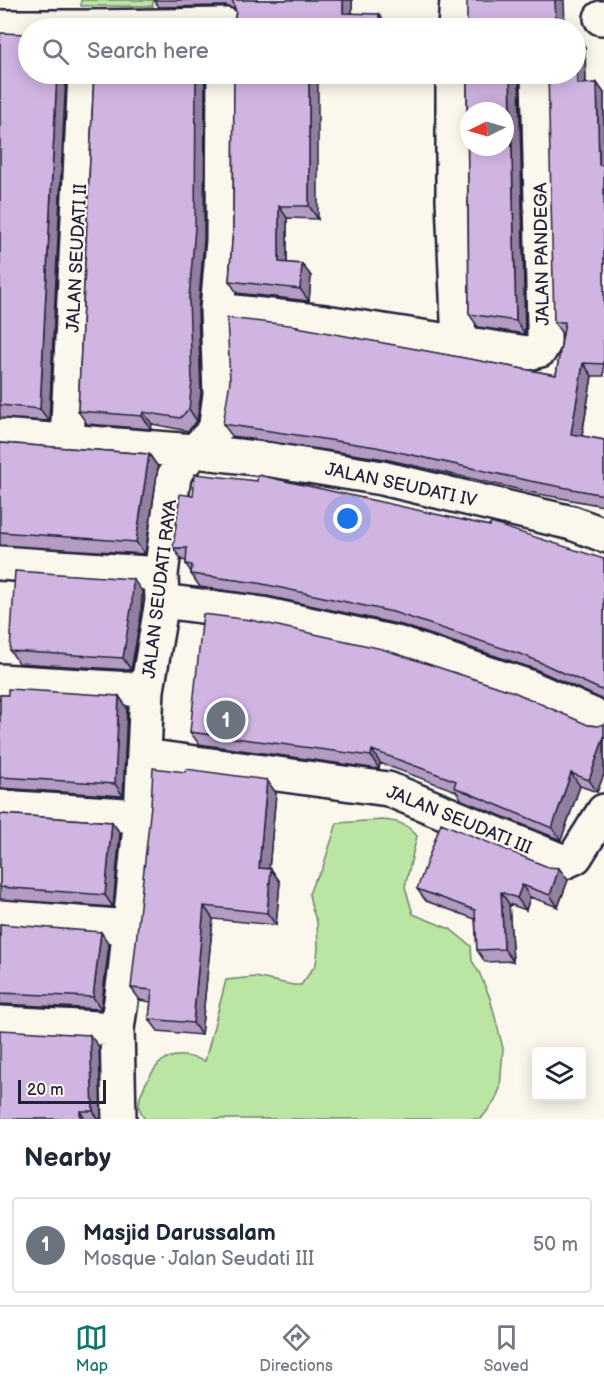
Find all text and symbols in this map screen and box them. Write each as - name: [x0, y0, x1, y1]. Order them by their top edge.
- search box: [18, 18, 586, 84]
- icon: search: [39, 35, 72, 68]
- text: Search here: [87, 38, 209, 65]
- north arrow: [460, 102, 514, 156]
- street label: JALAN PANDEGA: [530, 182, 554, 326]
- street label: JALAN SEUDATI II: [63, 183, 91, 333]
- street label: JALAN SEUDATI IV: [323, 459, 479, 511]
- street label: JALAN SEUDATI RAYA: [139, 498, 181, 680]
- your location: [333, 504, 362, 533]
- pin: 1: [206, 698, 246, 742]
- street label: JALAN SEUDATI III: [383, 781, 535, 859]
- map controls: [532, 1047, 586, 1101]
- button: layers: [532, 1047, 586, 1101]
- scale bar: [18, 1077, 106, 1104]
- text: 20 m: [27, 1081, 63, 1100]
- text: Nearby: [24, 1143, 111, 1174]
- text: Masjid Darussalam: [83, 1220, 276, 1247]
- text: 1: [41, 1233, 50, 1257]
- text: 50 m: [533, 1233, 578, 1257]
- text: Mosque · Jalan Seudati III: [83, 1247, 314, 1271]
- tab: Map: [75, 1321, 108, 1376]
- tab: Directions: [259, 1321, 333, 1376]
- tab: Saved: [484, 1321, 529, 1376]

